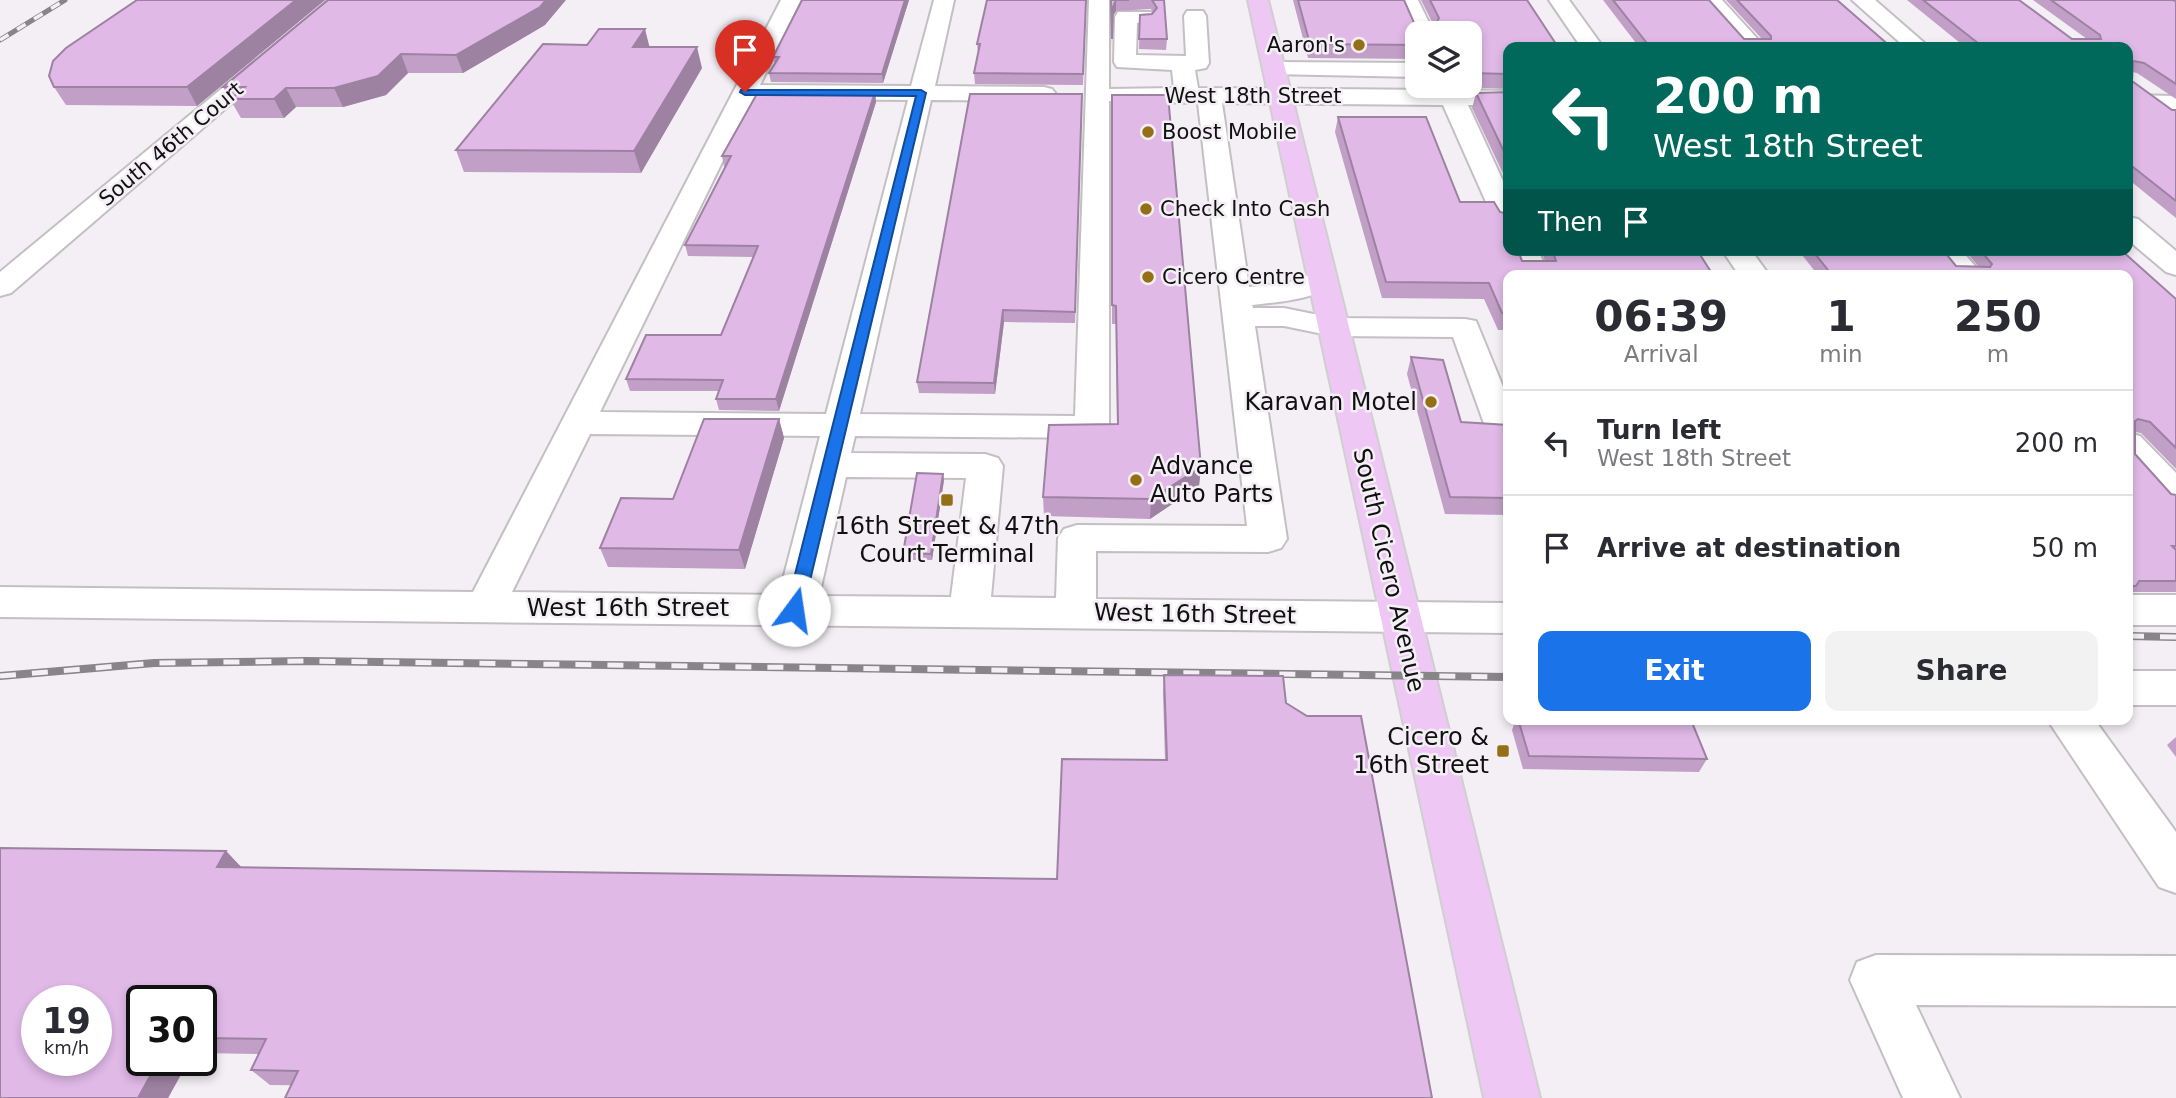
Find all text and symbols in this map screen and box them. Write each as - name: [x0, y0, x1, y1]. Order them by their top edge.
- pin: [715, 20, 775, 92]
- map controls: [1405, 21, 1482, 98]
- button: layers: [1405, 21, 1482, 98]
- icon: arrive: [726, 31, 764, 69]
- place label: Aaron's: [1267, 33, 1345, 57]
- marker: Aaron's: [1351, 37, 1367, 53]
- text: 200 m: [1653, 68, 1823, 125]
- icon: left: [1538, 70, 1629, 161]
- street label: South 46th Court: [94, 77, 248, 211]
- street label: West 18th Street: [1164, 84, 1342, 108]
- place label: Boost Mobile: [1162, 120, 1297, 144]
- marker: Boost Mobile: [1140, 124, 1156, 140]
- text: West 18th Street: [1653, 127, 1923, 165]
- place label: Check Into Cash: [1160, 197, 1330, 221]
- marker: Check Into Cash: [1138, 201, 1154, 217]
- icon: arrive: [1617, 203, 1655, 241]
- text: Then: [1538, 207, 1603, 237]
- place label: Cicero Centre: [1162, 265, 1305, 289]
- marker: Cicero Centre: [1140, 269, 1156, 285]
- text: 06:39: [1594, 292, 1728, 341]
- text: 1: [1826, 292, 1856, 341]
- text: 250: [1954, 292, 2042, 341]
- text: Arrival: [1624, 341, 1699, 367]
- text: min: [1819, 341, 1863, 367]
- text: m: [1987, 341, 2009, 367]
- place label: Karavan Motel: [1244, 388, 1417, 416]
- marker: Karavan Motel: [1423, 394, 1439, 410]
- text: Turn left: [1597, 415, 1721, 445]
- icon: left: [1538, 424, 1576, 462]
- text: 200 m: [2015, 428, 2098, 458]
- street label: South Cicero Avenue: [1347, 445, 1431, 695]
- text: West 18th Street: [1597, 445, 1791, 471]
- place label: Advance Auto Parts: [1150, 452, 1273, 508]
- marker: Advance Auto Parts: [1128, 472, 1144, 488]
- marker: 16th Street & 47th Court Terminal: [939, 492, 955, 508]
- place label: 16th Street & 47th Court Terminal: [835, 512, 1059, 568]
- icon: arrive: [1538, 529, 1576, 567]
- text: Arrive at destination: [1597, 533, 1901, 563]
- text: 50 m: [2031, 533, 2098, 563]
- position arrow: [757, 573, 831, 647]
- street label: West 16th Street: [527, 594, 729, 622]
- street label: West 16th Street: [1094, 598, 1296, 630]
- button: Exit: [1538, 631, 1811, 711]
- button: Share: [1825, 631, 2098, 711]
- place label: Cicero & 16th Street: [1353, 723, 1489, 779]
- marker: Cicero & 16th Street: [1495, 743, 1511, 759]
- speed limit sign: 30: [126, 985, 217, 1076]
- text: 19: [42, 1001, 91, 1041]
- text: km/h: [44, 1037, 89, 1058]

